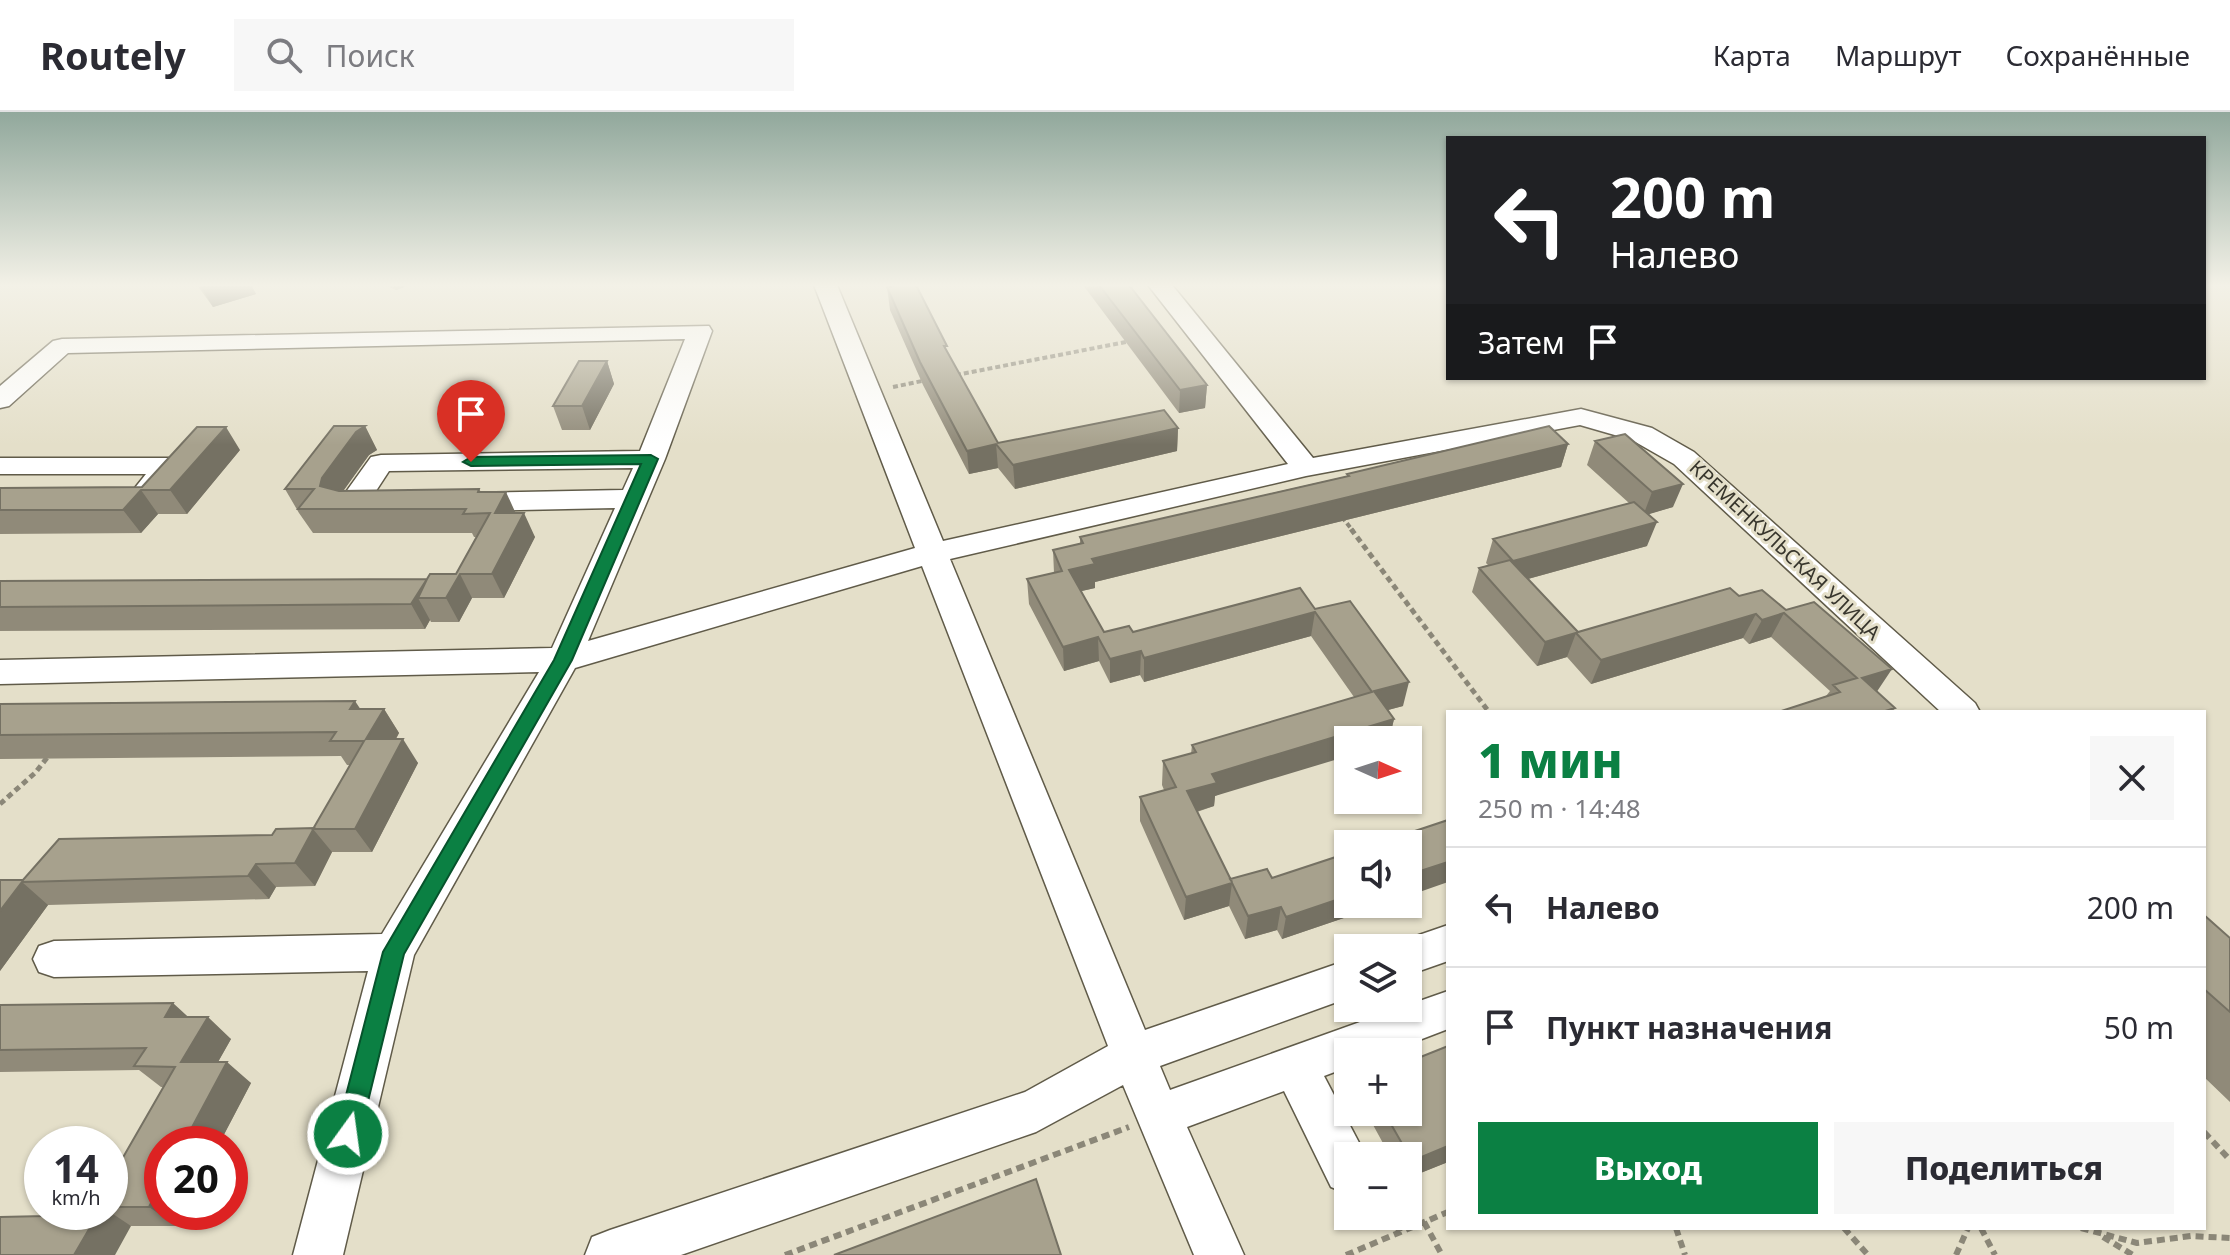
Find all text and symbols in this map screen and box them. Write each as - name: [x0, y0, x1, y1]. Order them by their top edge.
- search box: [234, 19, 794, 91]
- text: Routely: [40, 29, 186, 81]
- icon: search: [262, 33, 306, 77]
- text: Поиск: [326, 35, 415, 76]
- text: Карта: [1713, 36, 1791, 74]
- text: Маршрут: [1835, 36, 1961, 74]
- text: Сохранённые: [2005, 36, 2190, 74]
- text: 200 m: [1610, 158, 1775, 234]
- icon: left: [1478, 168, 1582, 272]
- text: Налево: [1610, 230, 1739, 279]
- icon: arrive: [1581, 320, 1625, 364]
- text: Затем: [1478, 322, 1565, 363]
- pin: [437, 380, 505, 462]
- icon: arrive: [449, 392, 493, 436]
- street label: КРЕМЕНКУЛЬСКАЯ УЛИЦА: [1684, 454, 1887, 646]
- north arrow: [1334, 726, 1422, 814]
- map controls: [1334, 726, 1422, 1230]
- text: 1 мин: [1478, 727, 1623, 792]
- button: close: [2090, 736, 2174, 820]
- text: 250 m · 14:48: [1478, 790, 1641, 826]
- button: sound: [1334, 830, 1422, 918]
- icon: left: [1478, 885, 1522, 929]
- text: Налево: [1546, 887, 1660, 928]
- text: 200 m: [2087, 887, 2174, 928]
- button: layers: [1334, 934, 1422, 1022]
- icon: arrive: [1478, 1005, 1522, 1049]
- text: Пункт назначения: [1546, 1007, 1832, 1048]
- text: 50 m: [2104, 1007, 2174, 1048]
- button: +: [1334, 1038, 1422, 1126]
- position arrow: [306, 1092, 390, 1176]
- button: Выход: [1478, 1122, 1818, 1214]
- button: Поделиться: [1834, 1122, 2174, 1214]
- speed limit sign: 20: [144, 1126, 248, 1230]
- text: 14: [53, 1140, 99, 1195]
- button: −: [1334, 1142, 1422, 1230]
- text: km/h: [51, 1184, 101, 1211]

